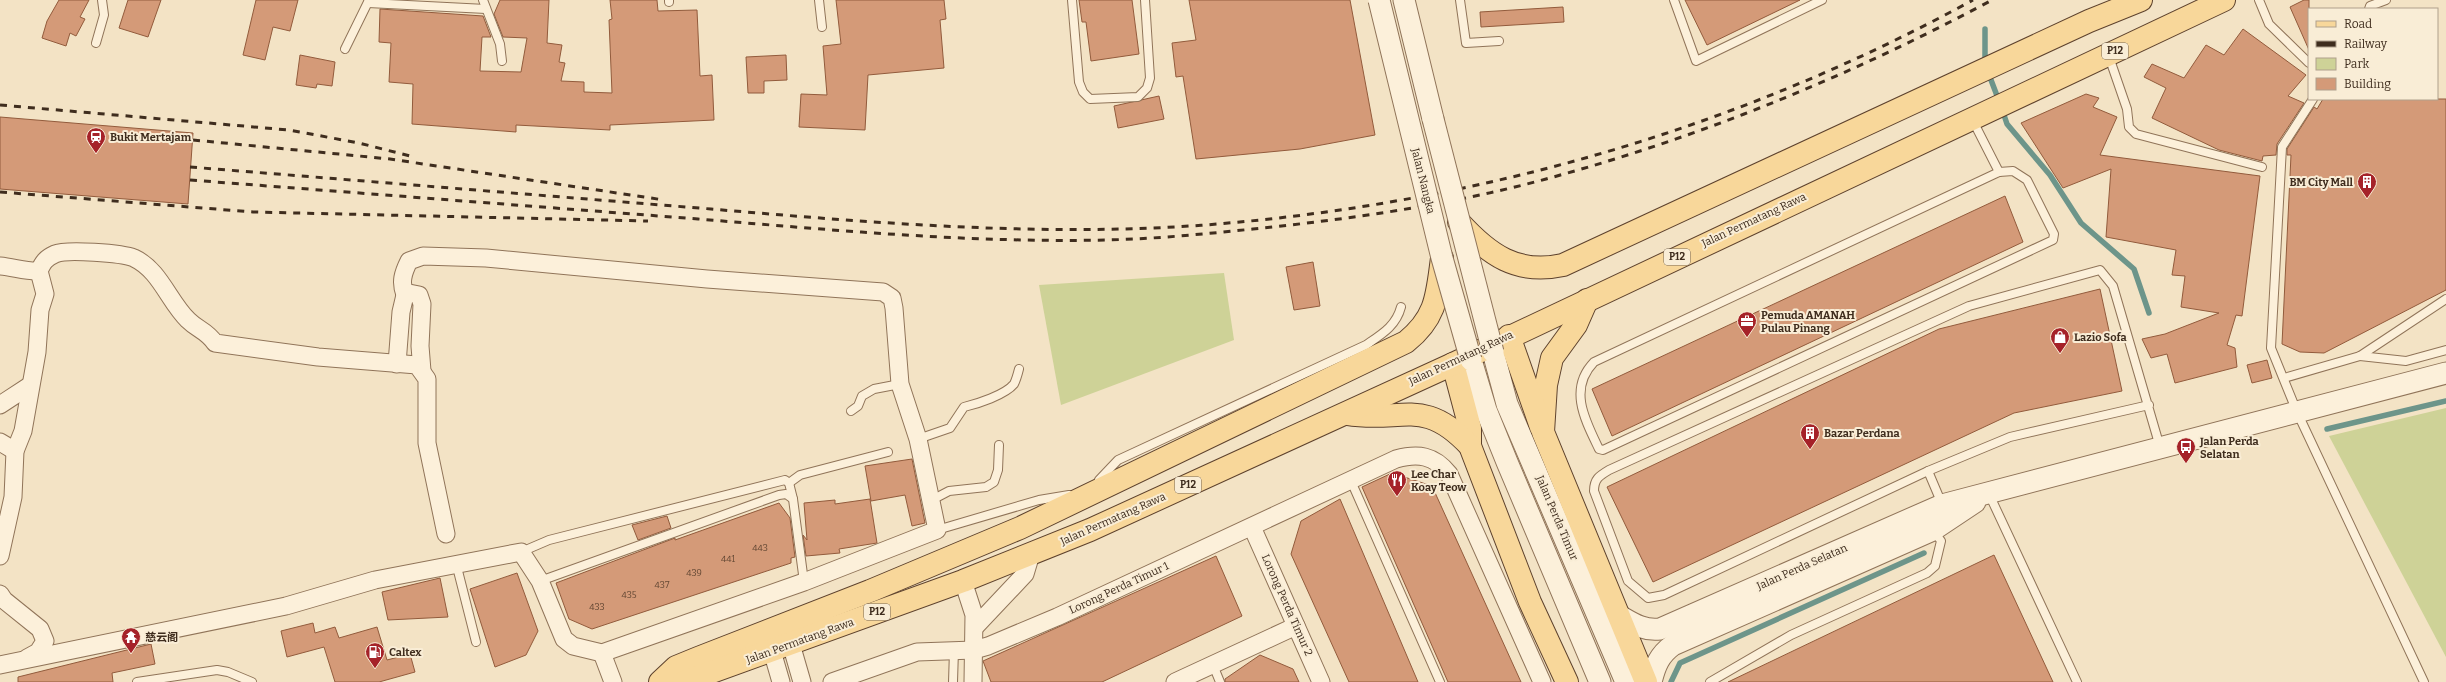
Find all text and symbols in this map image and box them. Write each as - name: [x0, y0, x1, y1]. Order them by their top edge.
- legend: [2308, 8, 2438, 100]
- text: Road: [2344, 17, 2372, 31]
- text: Railway: [2344, 37, 2388, 51]
- road number: P12: [2102, 43, 2128, 59]
- text: Park: [2344, 57, 2370, 71]
- text: Building: [2344, 77, 2391, 91]
- station icon: Bukit Mertajam: [85, 126, 107, 154]
- place label: Bukit Mertajam: [110, 131, 192, 144]
- street label: Jalan Nangka: [1408, 146, 1437, 215]
- building icon: BM City Mall: [2356, 171, 2378, 199]
- place label: BM City Mall: [2289, 176, 2354, 189]
- street label: Jalan Permatang Rawa: [1699, 190, 1808, 250]
- road number: P12: [1664, 249, 1690, 265]
- place label: Pemuda AMANAH Pulau Pinang: [1761, 309, 1855, 335]
- office icon: Pemuda AMANAH Pulau Pinang: [1736, 310, 1758, 338]
- shop icon: Lazio Sofa: [2049, 326, 2071, 354]
- street label: Jalan Permatang Rawa: [1406, 328, 1515, 388]
- place label: Lazio Sofa: [2074, 331, 2128, 344]
- building icon: Bazar Perdana: [1799, 422, 1821, 450]
- place label: Bazar Perdana: [1824, 427, 1900, 440]
- place label: Jalan Perda Selatan: [2199, 435, 2260, 461]
- bus stop icon: Jalan Perda Selatan: [2175, 436, 2197, 464]
- place label: Lee Char Koay Teow: [1411, 468, 1467, 494]
- restaurant icon: Lee Char Koay Teow: [1386, 469, 1408, 497]
- street label: Jalan Perda Timur: [1533, 473, 1581, 562]
- road number: P12: [1175, 477, 1201, 493]
- street label: Jalan Permatang Rawa: [1057, 490, 1168, 548]
- street label: Jalan Perda Selatan: [1754, 541, 1849, 593]
- house number: 443: [752, 543, 768, 553]
- street label: Lorong Perda Timur 2: [1259, 552, 1315, 658]
- house number: 441: [721, 554, 735, 564]
- street label: Lorong Perda Timur 1: [1067, 559, 1171, 617]
- house number: 439: [686, 568, 702, 578]
- house number: 437: [655, 580, 670, 590]
- house number: 435: [621, 590, 637, 600]
- house number: 433: [589, 602, 605, 612]
- road number: P12: [864, 604, 890, 620]
- street label: Jalan Permatang Rawa: [743, 615, 856, 667]
- temple icon: 慈云阁: [120, 626, 142, 654]
- place label: 慈云阁: [145, 631, 178, 644]
- fuel station icon: Caltex: [364, 641, 386, 669]
- place label: Caltex: [389, 646, 422, 659]

